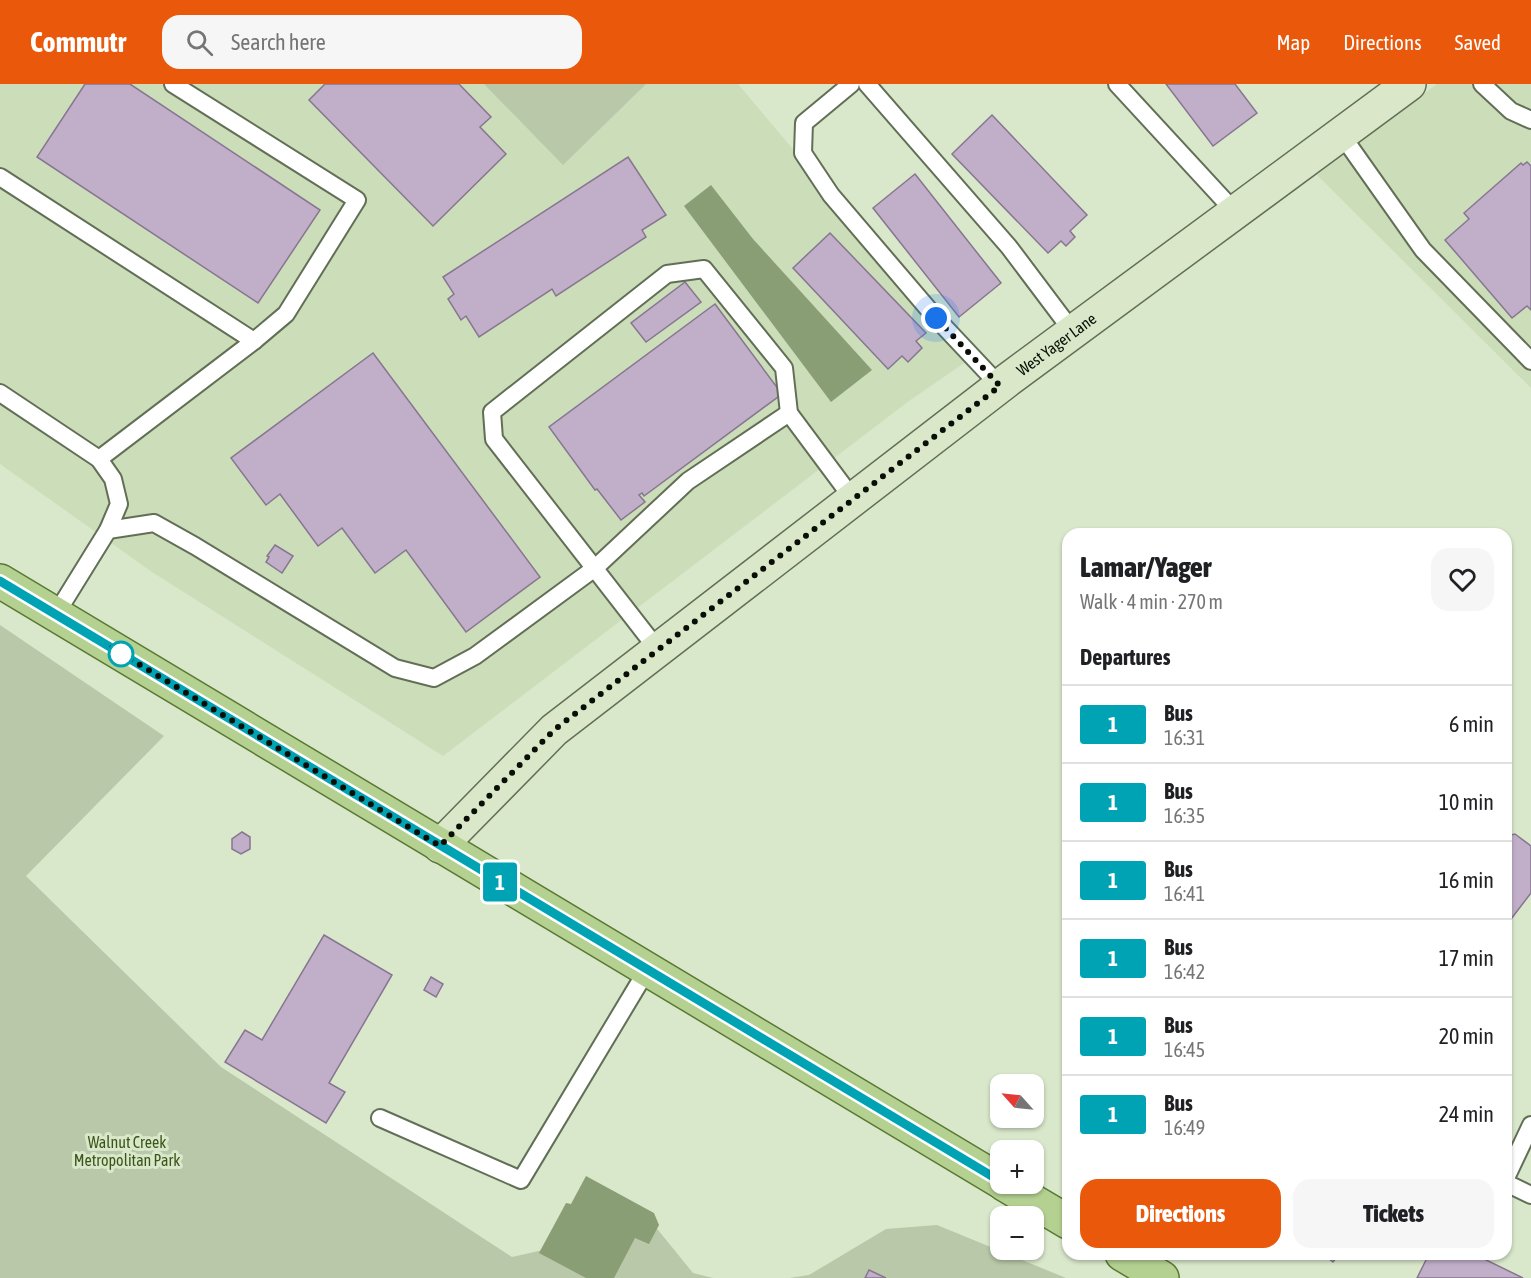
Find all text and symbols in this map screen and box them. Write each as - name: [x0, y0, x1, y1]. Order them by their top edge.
- search box: [162, 15, 582, 69]
- text: Commutr: [30, 26, 126, 58]
- icon: search: [183, 26, 216, 59]
- text: Search here: [231, 29, 326, 55]
- text: Map: [1276, 30, 1310, 54]
- text: Directions: [1343, 30, 1422, 54]
- text: Saved: [1455, 30, 1501, 54]
- your location: [921, 303, 951, 333]
- street label: West Yager Lane: [1013, 309, 1099, 379]
- button: heart: [1431, 548, 1494, 611]
- text: Lamar/Yager: [1080, 551, 1211, 583]
- text: Walk · 4 min · 270 m: [1080, 590, 1223, 613]
- unlabelled marker: [108, 641, 134, 667]
- text: Departures: [1080, 644, 1170, 670]
- text: Bus: [1164, 700, 1193, 726]
- text: 6 min: [1449, 711, 1494, 737]
- text: 1: [1108, 712, 1118, 736]
- text: 16:31: [1164, 726, 1205, 749]
- text: Bus: [1164, 778, 1193, 804]
- text: 10 min: [1439, 789, 1494, 815]
- text: 1: [1108, 790, 1118, 814]
- text: 16:35: [1164, 804, 1205, 827]
- text: Bus: [1164, 856, 1193, 882]
- line badge: 1: [480, 862, 520, 902]
- text: 16 min: [1439, 867, 1494, 893]
- text: 1: [1108, 868, 1118, 892]
- text: 1: [495, 870, 505, 894]
- text: 16:41: [1164, 882, 1205, 905]
- text: Bus: [1164, 934, 1193, 960]
- text: 17 min: [1439, 945, 1494, 971]
- text: 1: [1108, 946, 1118, 970]
- text: 16:42: [1164, 960, 1205, 983]
- text: Bus: [1164, 1012, 1193, 1038]
- text: 20 min: [1439, 1023, 1494, 1049]
- text: 1: [1108, 1024, 1118, 1048]
- text: 16:45: [1164, 1038, 1205, 1061]
- north arrow: [990, 1074, 1044, 1128]
- map controls: [990, 1074, 1044, 1260]
- text: Bus: [1164, 1090, 1193, 1116]
- text: 24 min: [1439, 1101, 1494, 1127]
- text: 1: [1108, 1102, 1118, 1126]
- text: 16:49: [1164, 1116, 1205, 1139]
- park label: Walnut Creek Metropolitan Park: [74, 1133, 180, 1170]
- button: +: [990, 1140, 1044, 1194]
- button: Directions: [1080, 1179, 1281, 1248]
- button: Tickets: [1293, 1179, 1494, 1248]
- button: −: [990, 1206, 1044, 1260]

